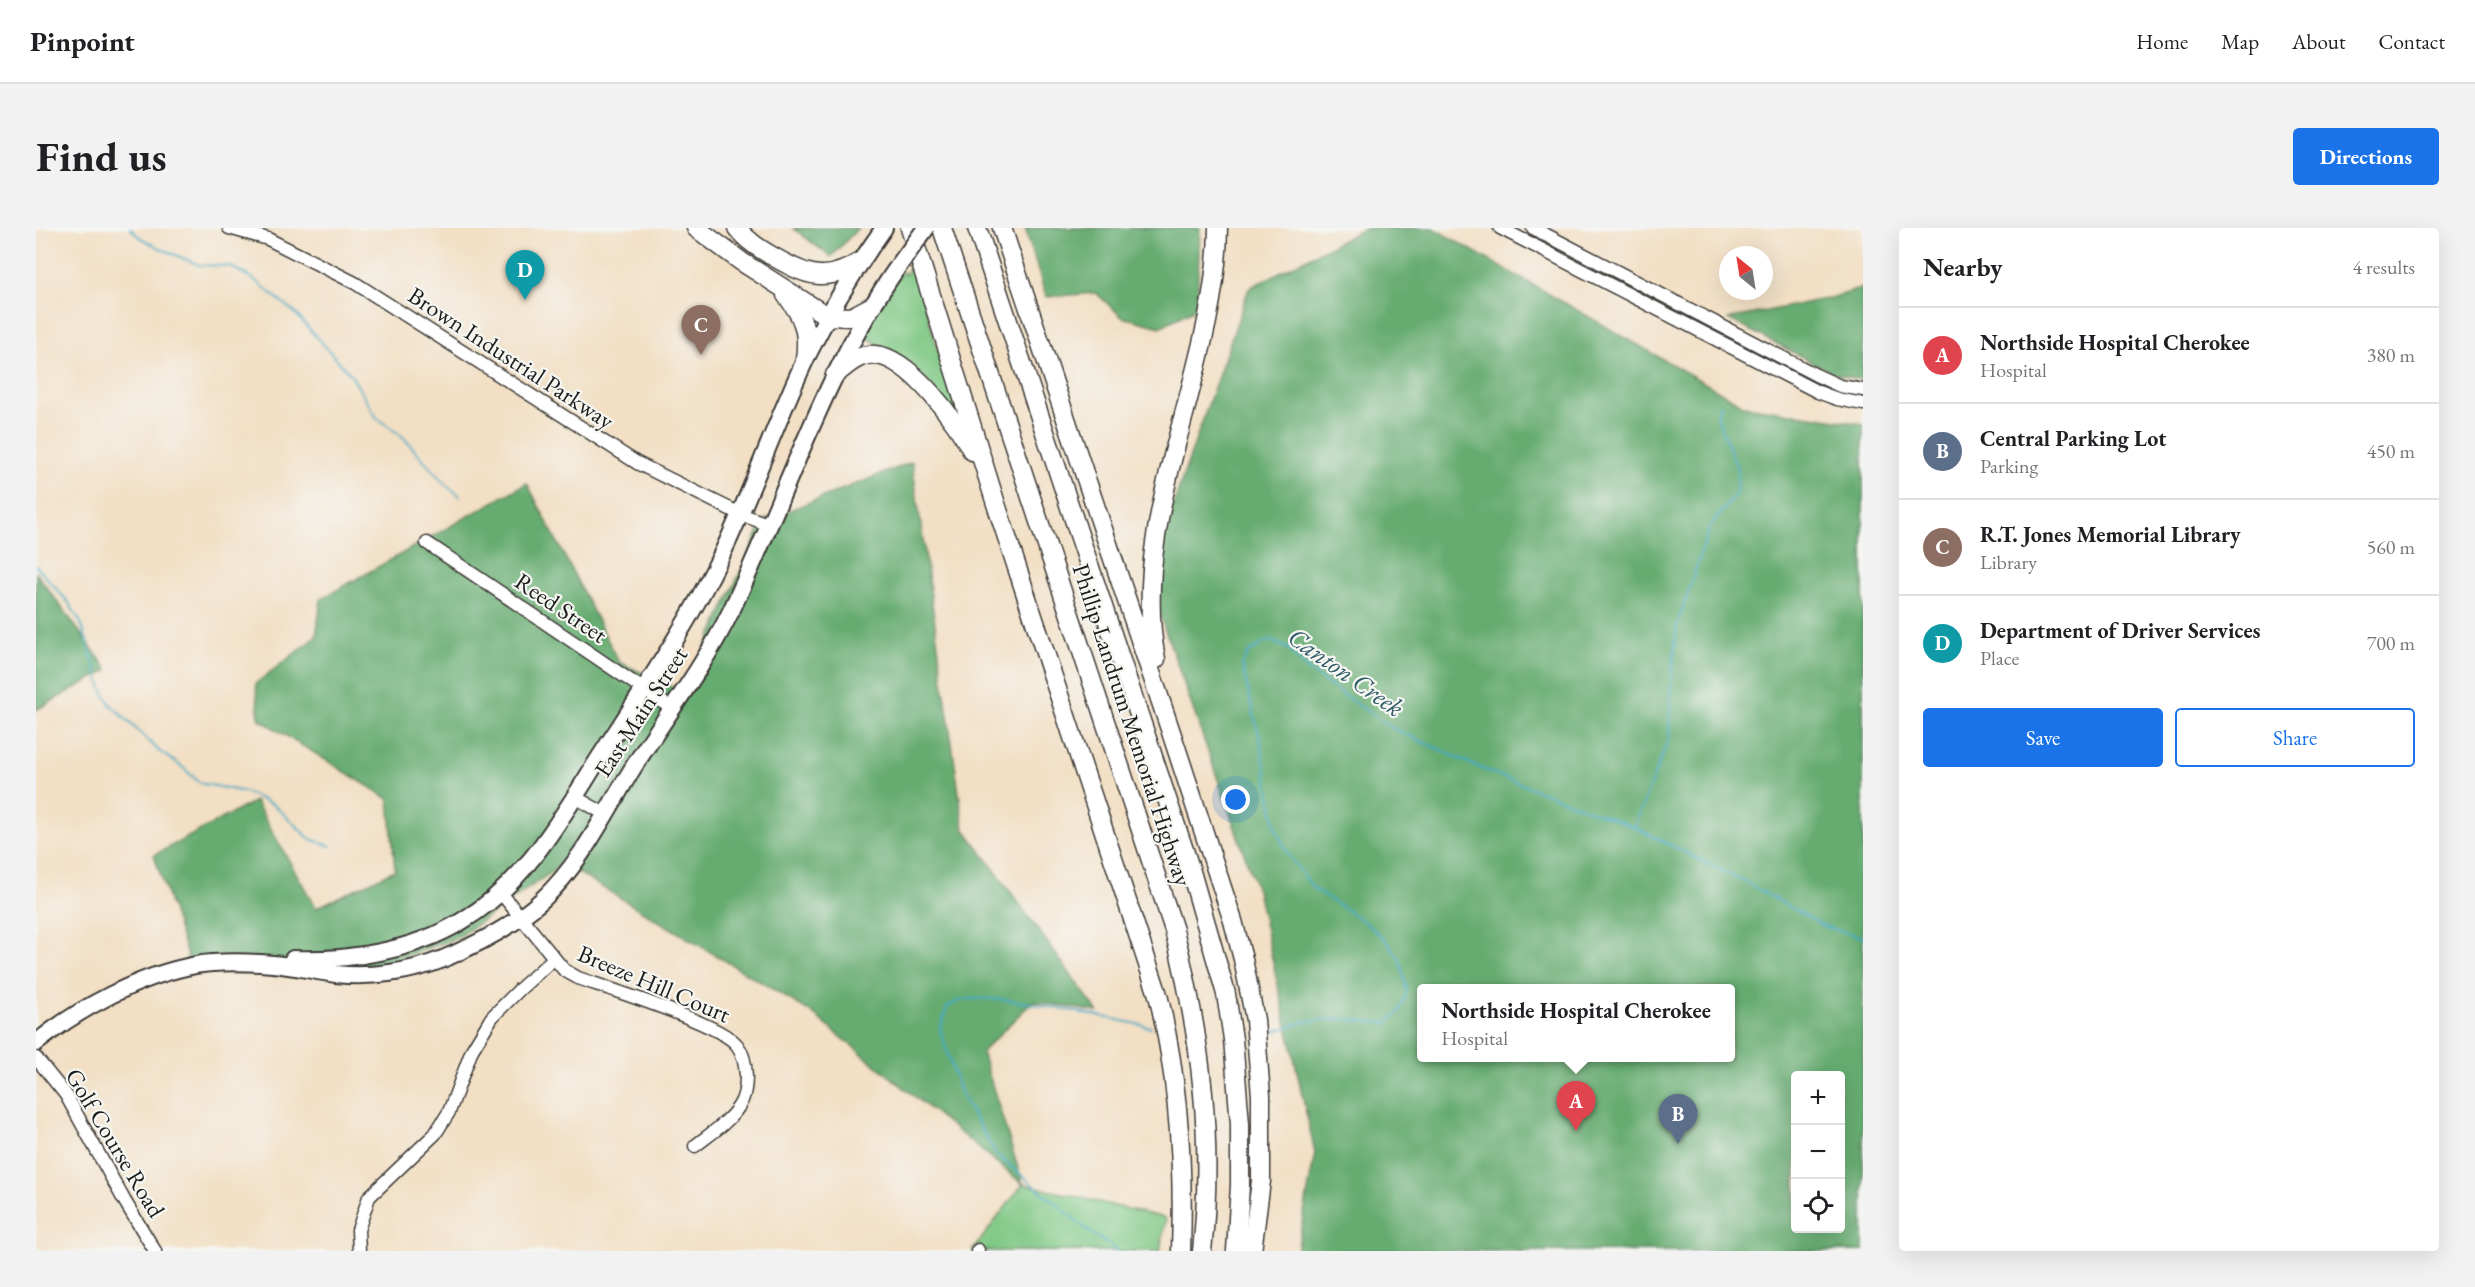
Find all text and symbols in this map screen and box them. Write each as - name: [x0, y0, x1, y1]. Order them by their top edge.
- text: Pinpoint: [30, 23, 135, 59]
- text: Home: [2136, 28, 2188, 55]
- text: Map: [2221, 28, 2259, 55]
- text: About: [2292, 28, 2345, 55]
- text: Contact: [2378, 28, 2445, 55]
- button: Directions: [2293, 128, 2439, 185]
- text: Find us: [36, 129, 167, 184]
- north arrow: [1719, 246, 1773, 300]
- pin: D: [506, 250, 544, 300]
- text: Nearby: [1923, 250, 2003, 284]
- text: 4 results: [2352, 254, 2415, 280]
- street label: Brown Industrial Parkway: [402, 279, 620, 436]
- pin: C: [682, 306, 720, 355]
- text: Northside Hospital Cherokee: [1980, 328, 2250, 357]
- text: A: [1935, 342, 1950, 368]
- text: 380 m: [2367, 342, 2415, 368]
- text: Hospital: [1980, 357, 2047, 383]
- text: Central Parking Lot: [1980, 424, 2166, 453]
- text: B: [1936, 438, 1949, 464]
- text: 450 m: [2367, 438, 2415, 464]
- text: Parking: [1980, 453, 2038, 479]
- text: R.T. Jones Memorial Library: [1980, 520, 2241, 549]
- text: C: [1935, 534, 1950, 560]
- text: 560 m: [2367, 534, 2415, 560]
- text: Library: [1980, 549, 2037, 575]
- street label: Phillip Landrum Memorial Highway: [1066, 560, 1199, 890]
- street label: Reed Street: [509, 565, 614, 650]
- text: Department of Driver Services: [1980, 616, 2261, 645]
- water label: Canton Creek: [1281, 620, 1411, 724]
- text: D: [1935, 630, 1950, 656]
- text: 700 m: [2367, 630, 2415, 656]
- street label: East Main Street: [587, 640, 695, 783]
- text: Place: [1980, 645, 2019, 671]
- button: Save: [1923, 708, 2163, 767]
- button: Share: [2175, 708, 2415, 767]
- your location: [1221, 785, 1250, 814]
- street label: Breeze Hill Court: [573, 938, 735, 1030]
- popup: [1417, 984, 1735, 1062]
- text: Northside Hospital Cherokee: [1441, 996, 1711, 1025]
- text: Hospital: [1441, 1025, 1508, 1051]
- street label: Golf Course Road: [59, 1062, 173, 1224]
- map controls: [1791, 1071, 1845, 1233]
- button: +: [1791, 1071, 1845, 1125]
- pin: A: [1556, 1082, 1596, 1131]
- pin: B: [1658, 1094, 1698, 1144]
- button: −: [1791, 1125, 1845, 1179]
- button: locate: [1791, 1179, 1845, 1233]

